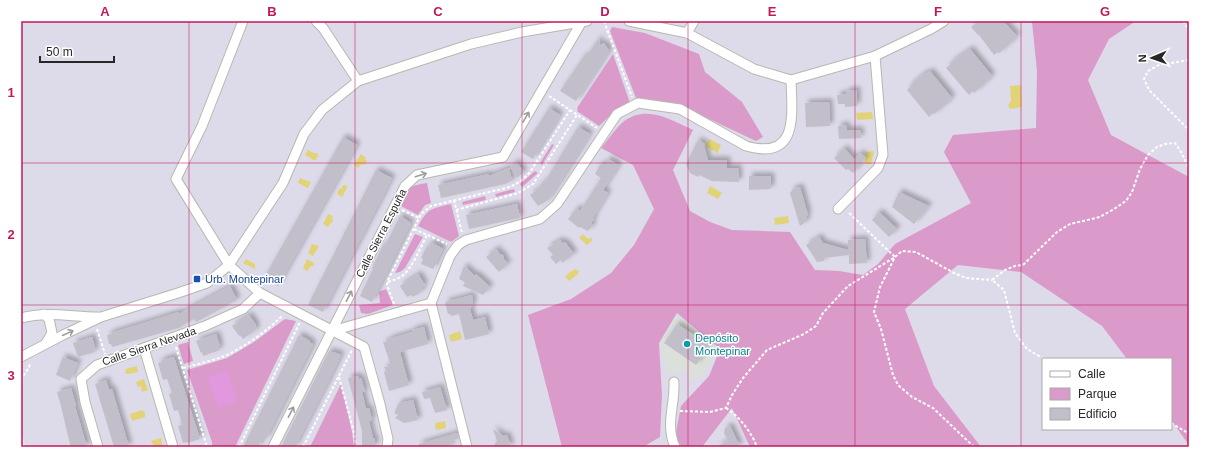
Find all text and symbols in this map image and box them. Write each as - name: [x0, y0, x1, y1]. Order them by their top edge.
- text: A: [100, 4, 110, 19]
- text: B: [267, 4, 277, 19]
- text: C: [433, 4, 443, 19]
- text: D: [600, 4, 610, 19]
- text: E: [768, 4, 777, 19]
- text: F: [934, 4, 942, 19]
- text: G: [1100, 4, 1110, 19]
- scale bar: [40, 38, 114, 64]
- north arrow: [1132, 38, 1172, 78]
- text: 50 m: [46, 45, 73, 59]
- text: N: [1136, 54, 1148, 63]
- text: 1: [7, 85, 15, 100]
- one-way arrow: [523, 112, 531, 124]
- one-way arrow: [415, 171, 428, 178]
- street label: Calle Sierra Espuña: [353, 186, 409, 279]
- text: 2: [7, 227, 15, 242]
- place label: Urb. Montepinar: [205, 273, 284, 285]
- marker: Urb. Montepinar: [192, 274, 202, 284]
- one-way arrow: [346, 290, 353, 302]
- street label: Calle Sierra Nevada: [101, 324, 198, 368]
- one-way arrow: [62, 329, 74, 336]
- place label: Depósito Montepinar: [695, 332, 750, 357]
- marker: Depósito Montepinar: [682, 339, 692, 349]
- legend: [1042, 358, 1172, 430]
- text: Calle: [1078, 367, 1106, 381]
- text: 3: [7, 368, 15, 383]
- text: Parque: [1078, 387, 1117, 401]
- one-way arrow: [287, 406, 295, 418]
- text: Edificio: [1078, 407, 1117, 421]

